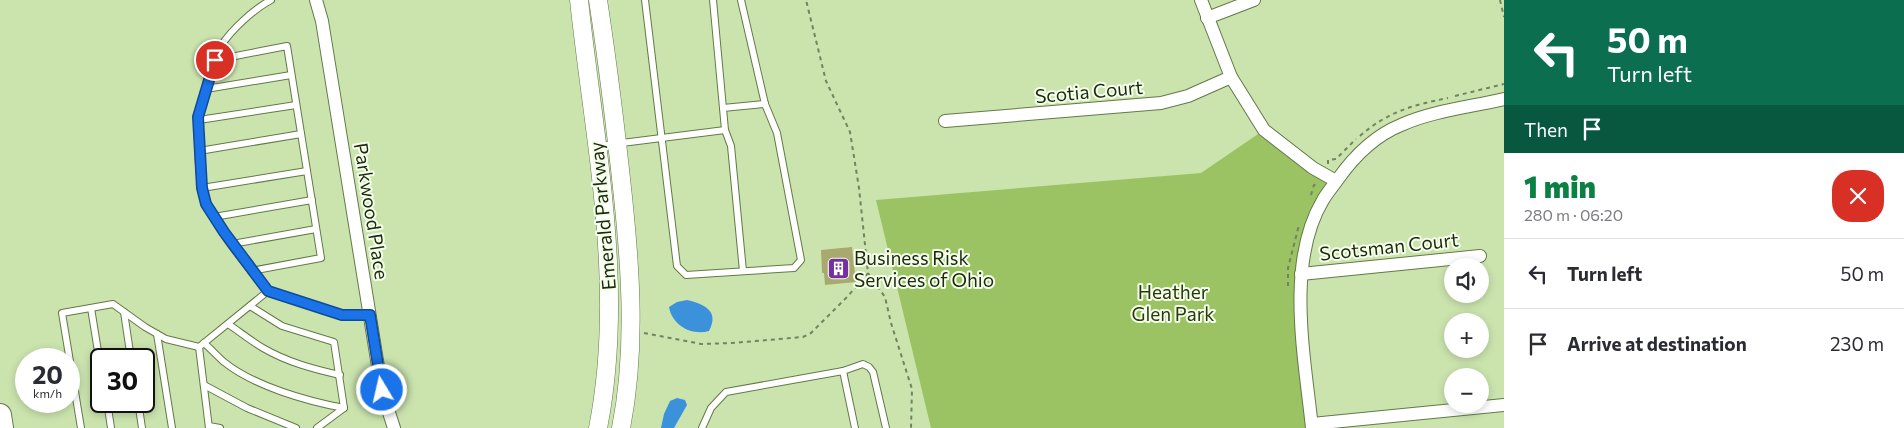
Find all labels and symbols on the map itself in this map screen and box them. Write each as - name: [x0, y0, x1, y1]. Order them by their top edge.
- pin: [194, 39, 236, 81]
- street label: Scotia Court: [1034, 75, 1144, 107]
- street label: Parkwood Place: [350, 141, 394, 281]
- street label: Emerald Parkway: [584, 141, 620, 291]
- street label: Scotsman Court: [1318, 227, 1460, 265]
- place label: Business Risk Services of Ohio: [854, 246, 994, 291]
- building icon: Business Risk Services of Ohio: [826, 256, 850, 280]
- park label: Heather Glen Park: [1131, 280, 1215, 325]
- speed limit sign: 30: [90, 348, 155, 413]
- position arrow: [355, 363, 407, 415]

